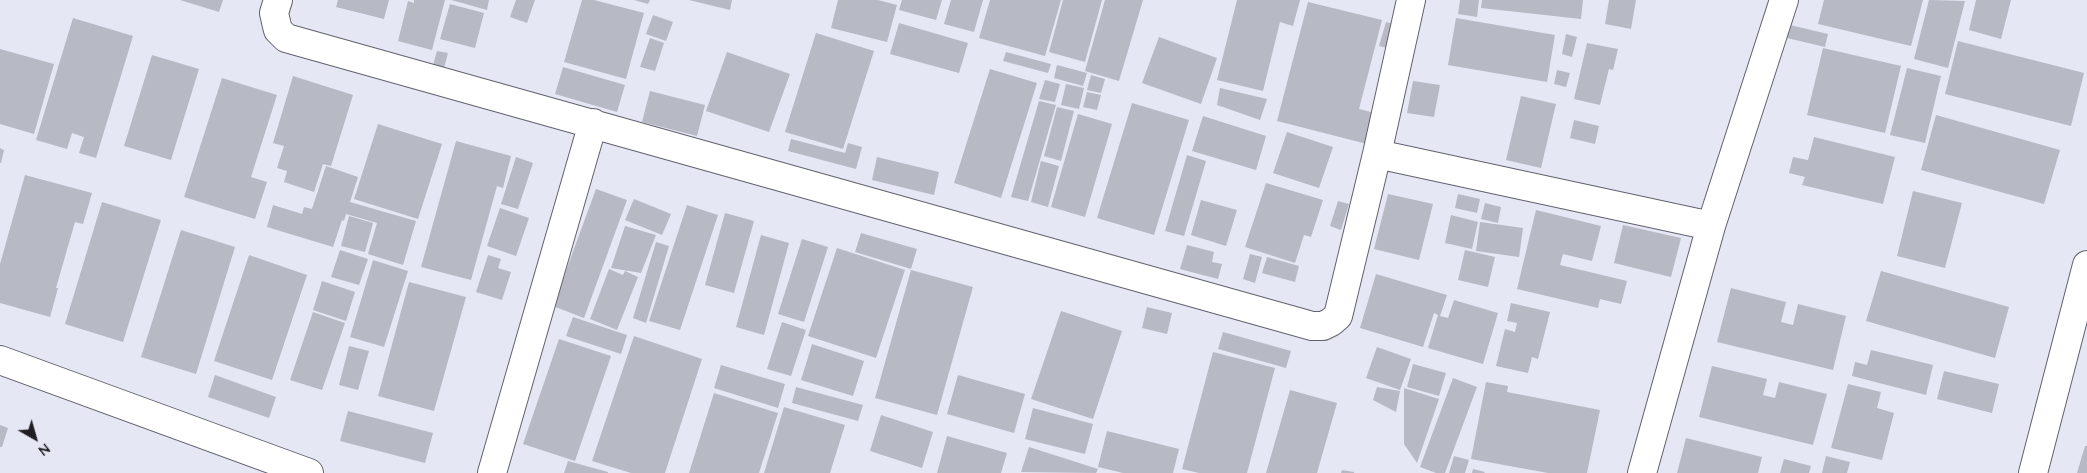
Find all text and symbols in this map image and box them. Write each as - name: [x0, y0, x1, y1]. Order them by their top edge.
- north arrow: [10, 413, 60, 463]
- text: N: [35, 440, 54, 460]

